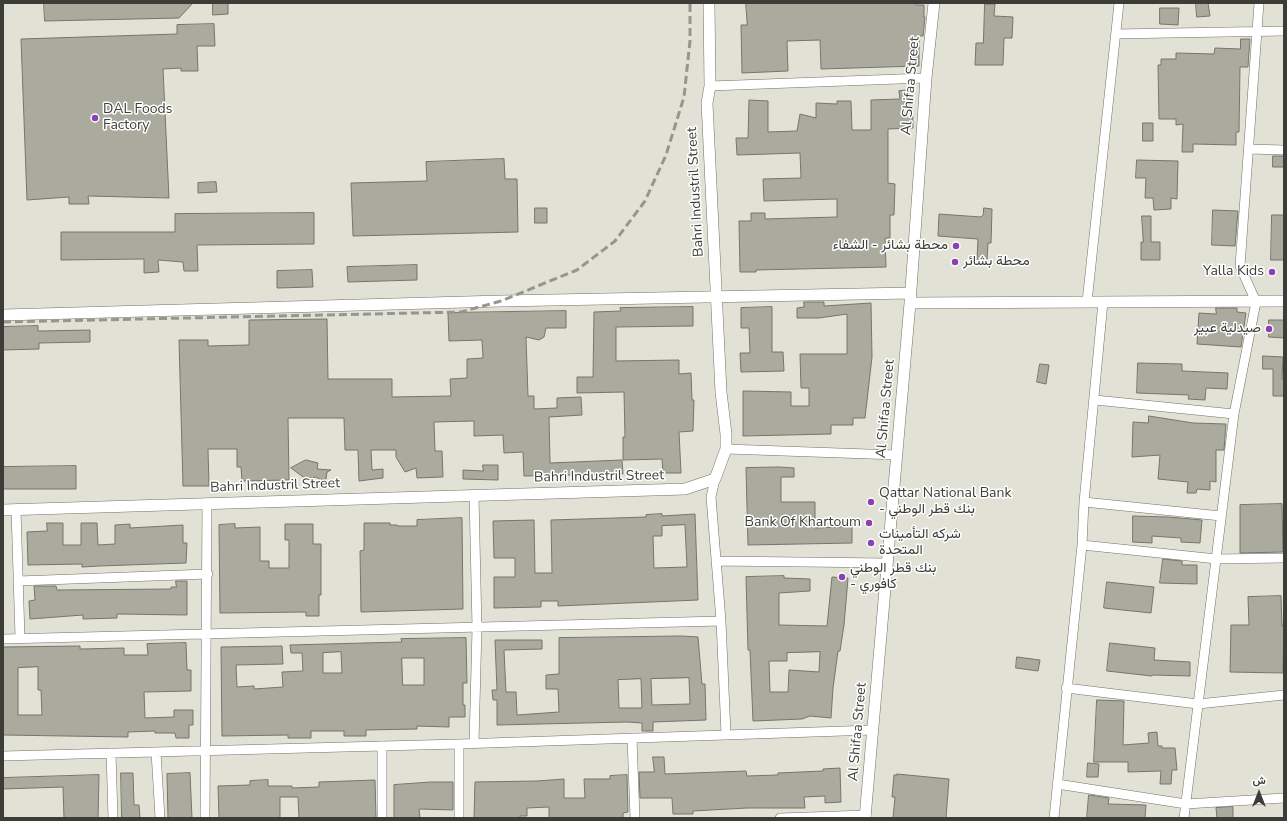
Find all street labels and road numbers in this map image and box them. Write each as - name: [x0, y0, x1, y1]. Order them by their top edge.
- street label: Al Shifaa Street: [898, 36, 924, 136]
- street label: Bahri Industril Street: [684, 127, 708, 257]
- street label: Al Shifaa Street: [873, 359, 899, 459]
- street label: Bahri Industril Street: [534, 467, 664, 487]
- street label: Bahri Industril Street: [210, 475, 340, 497]
- street label: Al Shifaa Street: [845, 682, 871, 782]

